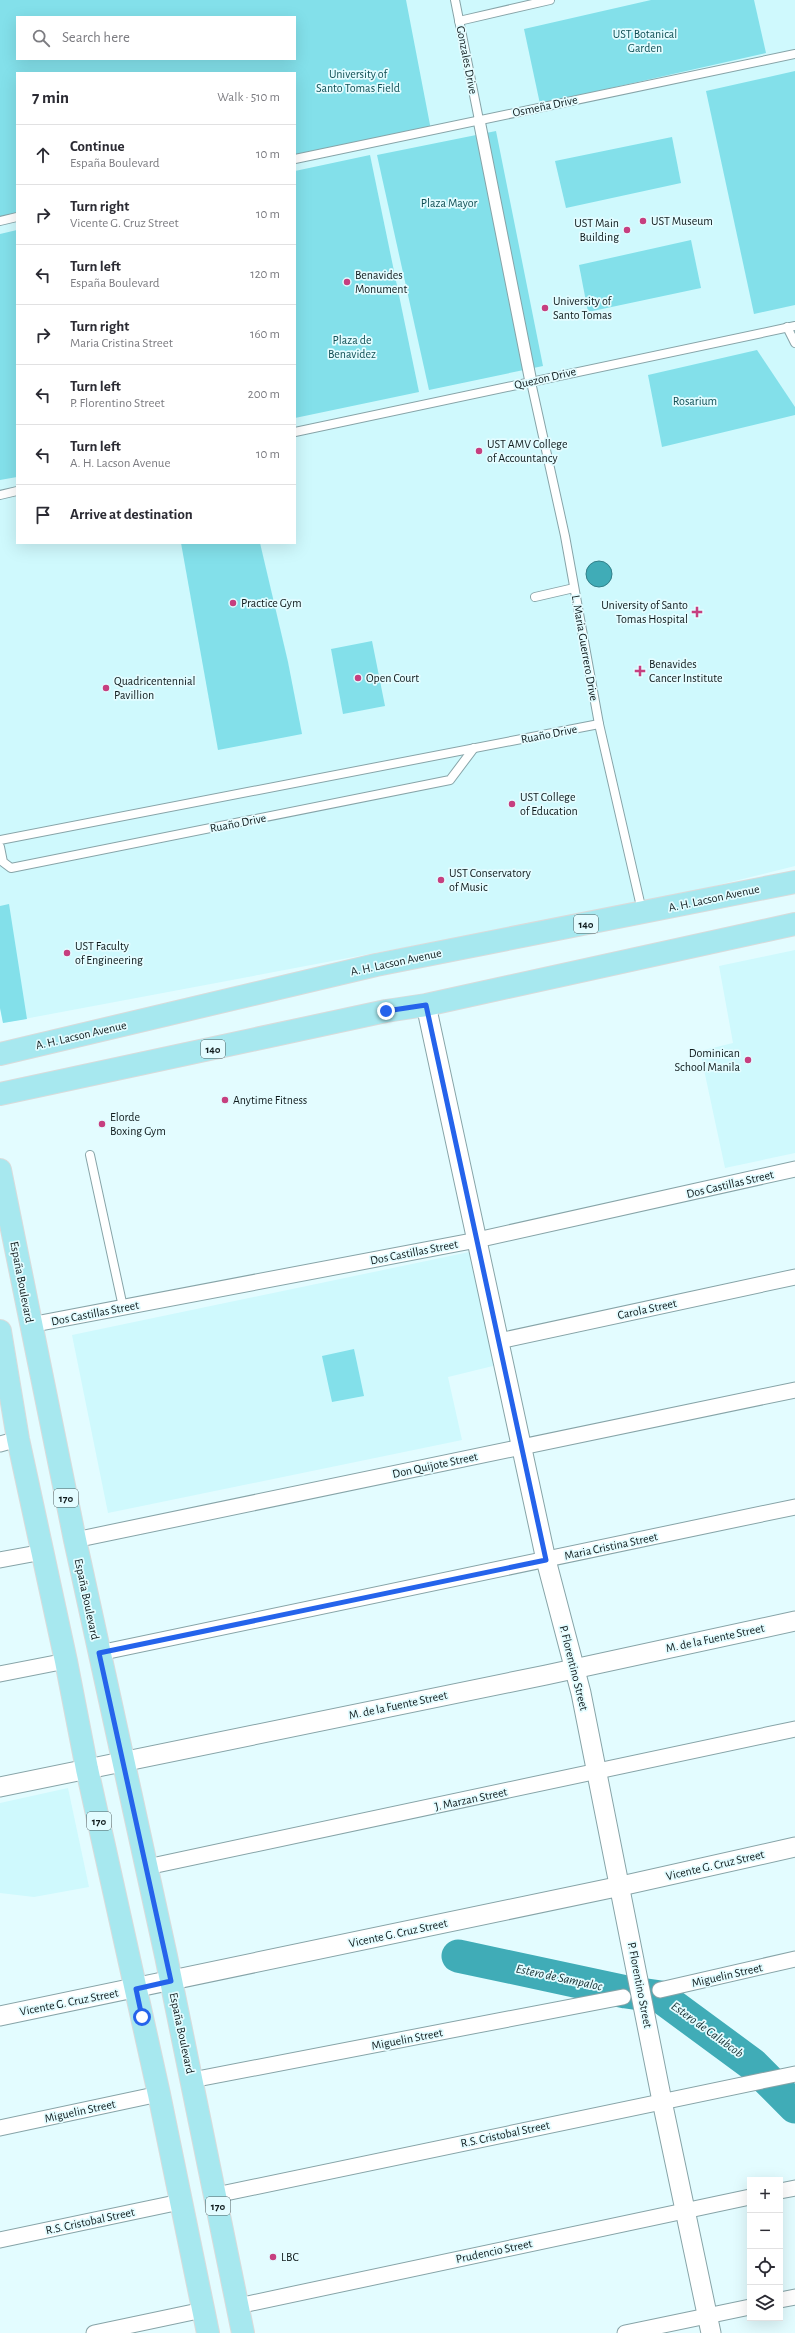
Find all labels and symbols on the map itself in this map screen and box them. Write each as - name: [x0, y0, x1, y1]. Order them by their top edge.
- street label: Gonzales Drive: [454, 25, 480, 95]
- park label: UST Botanical Garden: [613, 28, 677, 54]
- park label: University of Santo Tomas Field: [316, 68, 400, 94]
- street label: Osmeña Drive: [512, 93, 578, 119]
- park label: Plaza Mayor: [421, 197, 477, 210]
- place label: UST Museum: [651, 215, 713, 227]
- marker: UST Museum: [638, 216, 648, 226]
- place label: UST Main Building: [574, 217, 619, 243]
- marker: UST Main Building: [622, 225, 632, 235]
- place label: Benavides Monument: [355, 269, 408, 295]
- marker: Benavides Monument: [342, 277, 352, 287]
- place label: University of Santo Tomas: [553, 295, 613, 321]
- marker: University of Santo Tomas: [540, 303, 550, 313]
- park label: Plaza de Benavidez: [328, 334, 376, 360]
- street label: Quezon Drive: [513, 365, 577, 392]
- park label: Rosarium: [673, 395, 717, 407]
- place label: UST AMV College of Accountancy: [487, 438, 568, 465]
- marker: UST AMV College of Accountancy: [474, 446, 484, 456]
- street label: L. Maria Guerrero Drive: [570, 594, 600, 702]
- place label: Practice Gym: [241, 597, 302, 610]
- marker: Practice Gym: [228, 598, 238, 608]
- place label: University of Santo Tomas Hospital: [601, 599, 688, 625]
- marker: University of Santo Tomas Hospital: [691, 606, 703, 618]
- place label: Benavides Cancer Institute: [649, 658, 722, 684]
- marker: Benavides Cancer Institute: [634, 665, 646, 677]
- place label: Open Court: [366, 672, 419, 684]
- marker: Open Court: [353, 673, 363, 683]
- place label: Quadricentennial Pavillion: [114, 675, 196, 701]
- marker: Quadricentennial Pavillion: [101, 683, 111, 693]
- street label: Ruaño Drive: [520, 723, 578, 745]
- place label: UST College of Education: [520, 791, 578, 817]
- marker: UST College of Education: [507, 799, 517, 809]
- street label: Ruaño Drive: [209, 812, 267, 834]
- place label: UST Conservatory of Music: [449, 867, 531, 893]
- marker: UST Conservatory of Music: [436, 875, 446, 885]
- street label: A. H. Lacson Avenue: [667, 882, 761, 914]
- road number: 140: [574, 915, 598, 933]
- place label: UST Faculty of Engineering: [75, 940, 143, 966]
- street label: A. H. Lacson Avenue: [349, 946, 443, 978]
- marker: UST Faculty of Engineering: [62, 948, 72, 958]
- route end: [377, 1002, 395, 1020]
- street label: A. H. Lacson Avenue: [34, 1019, 128, 1051]
- road number: 140: [201, 1040, 225, 1058]
- place label: Dominican School Manila: [675, 1047, 740, 1073]
- marker: Dominican School Manila: [743, 1055, 753, 1065]
- place label: Anytime Fitness: [233, 1094, 307, 1107]
- marker: Anytime Fitness: [220, 1095, 230, 1105]
- place label: Elorde Boxing Gym: [110, 1111, 166, 1138]
- marker: Elorde Boxing Gym: [97, 1119, 107, 1129]
- street label: Dos Castillas Street: [685, 1168, 775, 1200]
- street label: Dos Castillas Street: [369, 1238, 459, 1266]
- street label: España Boulevard: [8, 1240, 36, 1324]
- street label: Carola Street: [616, 1297, 678, 1321]
- street label: Dos Castillas Street: [50, 1299, 140, 1327]
- street label: Don Quijote Street: [391, 1450, 479, 1481]
- road number: 170: [54, 1489, 78, 1507]
- street label: Maria Cristina Street: [563, 1530, 659, 1562]
- street label: España Boulevard: [73, 1557, 101, 1641]
- street label: M. de la Fuente Street: [665, 1622, 765, 1654]
- street label: P. Florentino Street: [558, 1624, 590, 1712]
- street label: M. de la Fuente Street: [348, 1689, 448, 1721]
- street label: J. Marzan Street: [434, 1785, 508, 1813]
- road number: 170: [87, 1812, 111, 1830]
- street label: Vicente G. Cruz Street: [665, 1848, 765, 1882]
- street label: Vicente G. Cruz Street: [348, 1917, 448, 1949]
- street label: P. Florentino Street: [626, 1941, 654, 2029]
- street label: Miguelin Street: [690, 1961, 764, 1989]
- water label: Estero de Sampaloc: [515, 1962, 604, 1994]
- street label: Vicente G. Cruz Street: [19, 1987, 120, 2017]
- street label: España Boulevard: [168, 1991, 196, 2075]
- water label: Estero de Calubcob: [669, 2000, 746, 2061]
- route start: [133, 2008, 151, 2026]
- street label: Miguelin Street: [370, 2026, 444, 2052]
- street label: Miguelin Street: [43, 2098, 117, 2124]
- street label: R.S. Cristobal Street: [459, 2119, 551, 2149]
- road number: 170: [206, 2197, 230, 2215]
- street label: R.S. Cristobal Street: [44, 2206, 136, 2236]
- street label: Prudencio Street: [455, 2237, 533, 2265]
- place label: LBC: [281, 2251, 299, 2263]
- marker: LBC: [268, 2252, 278, 2262]

